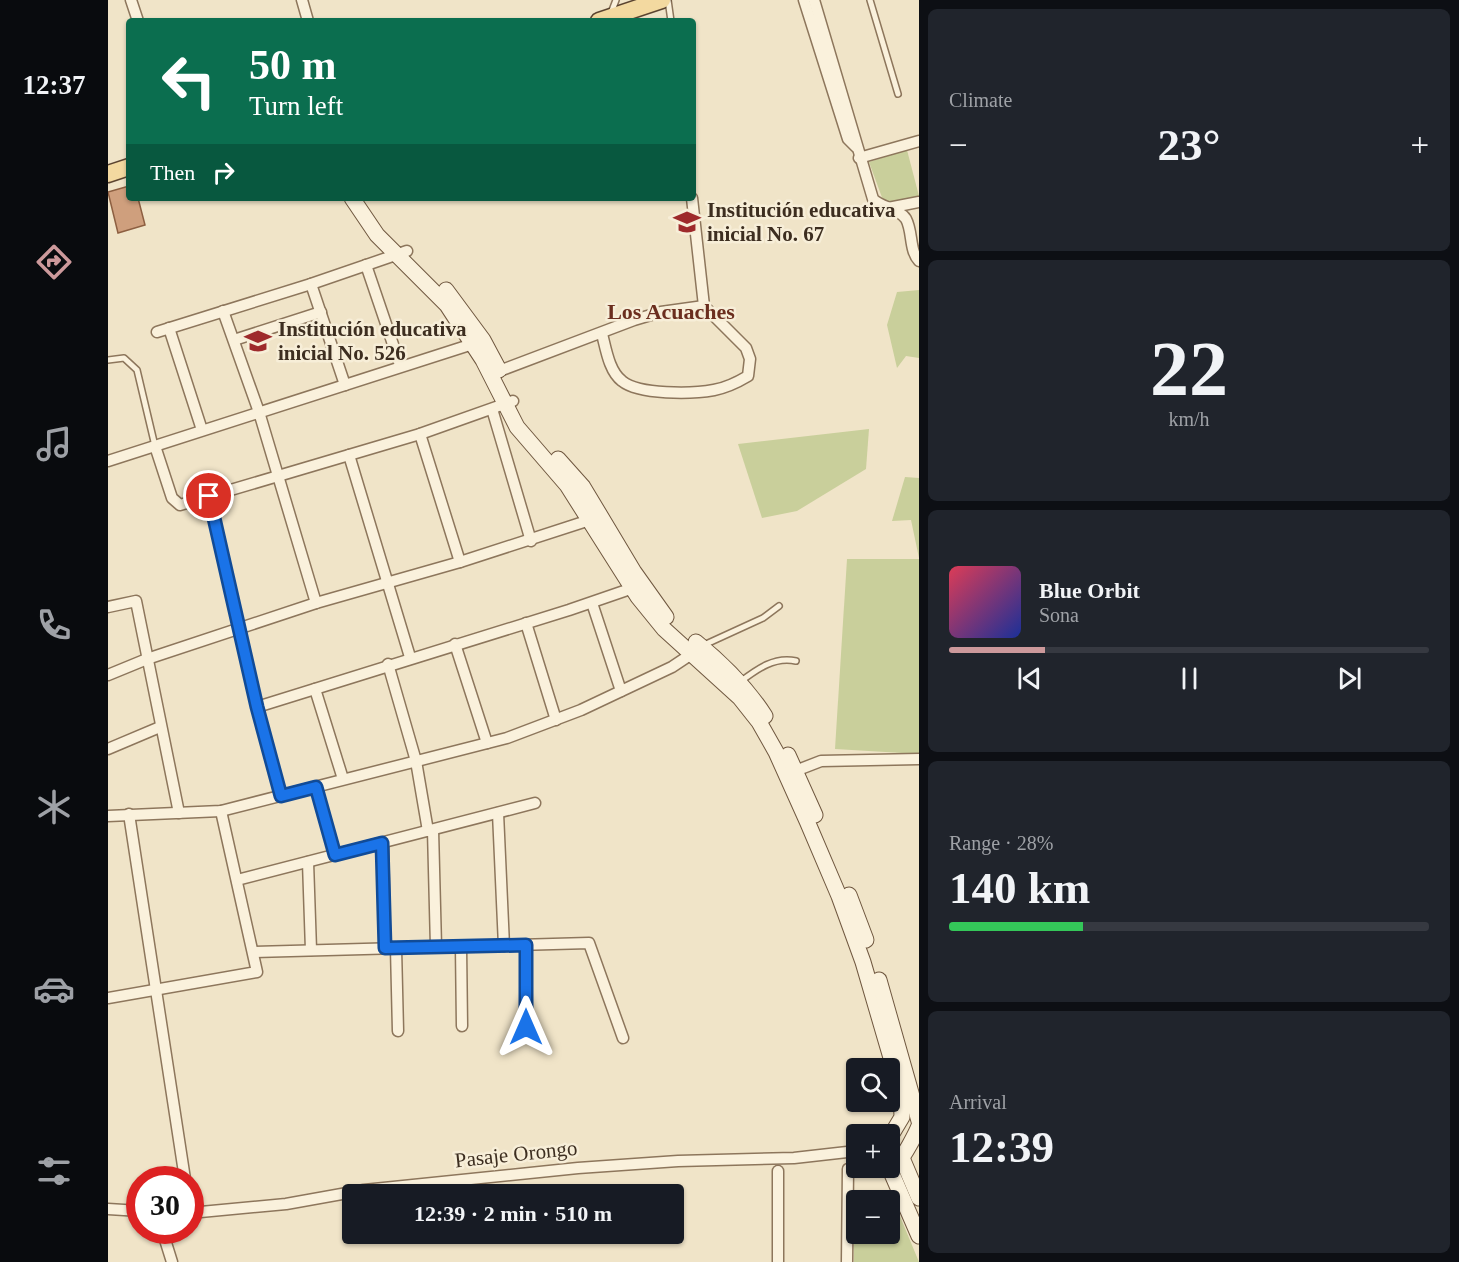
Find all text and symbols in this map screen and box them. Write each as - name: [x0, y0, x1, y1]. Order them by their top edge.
- icon: left: [150, 42, 228, 120]
- text: 50 m: [249, 42, 337, 88]
- text: 12:37: [23, 70, 86, 100]
- text: Climate: [949, 89, 1012, 111]
- text: Turn left: [249, 91, 343, 121]
- text: 23°: [1158, 120, 1221, 170]
- text: −: [949, 127, 968, 163]
- text: +: [1410, 127, 1429, 163]
- icon: right: [207, 156, 240, 189]
- text: Then: [150, 160, 195, 185]
- place label: Institución educativa inicial No. 67: [707, 198, 896, 246]
- school or university icon: Institución educativa inicial No. 67: [672, 207, 702, 237]
- icon: directions: [33, 241, 75, 283]
- district label: Los Acuaches: [607, 299, 735, 324]
- place label: Institución educativa inicial No. 526: [278, 317, 467, 365]
- text: 22: [1150, 325, 1228, 412]
- school or university icon: Institución educativa inicial No. 526: [243, 326, 273, 356]
- text: km/h: [1168, 408, 1210, 430]
- icon: music: [33, 423, 75, 465]
- pin: [183, 470, 234, 521]
- icon: arrive: [192, 479, 225, 512]
- text: Blue Orbit: [1039, 578, 1140, 603]
- icon: phone: [33, 604, 75, 646]
- text: Sona: [1039, 604, 1079, 626]
- icon: previous: [1013, 662, 1046, 695]
- icon: pause: [1173, 662, 1206, 695]
- icon: next: [1333, 662, 1366, 695]
- icon: climate: [33, 786, 75, 828]
- text: Range · 28%: [949, 832, 1053, 854]
- text: 140 km: [949, 863, 1090, 913]
- icon: car: [33, 968, 75, 1010]
- position arrow: [494, 995, 558, 1059]
- map controls: [846, 1058, 900, 1244]
- button: search: [846, 1058, 900, 1112]
- text: Arrival: [949, 1091, 1007, 1113]
- text: 12:39: [949, 1122, 1054, 1172]
- button: +: [846, 1124, 900, 1178]
- street label: Pasaje Orongo: [454, 1136, 578, 1172]
- icon: filters: [33, 1150, 75, 1192]
- speed limit sign: 30: [126, 1166, 204, 1244]
- button: −: [846, 1190, 900, 1244]
- text: 12:39 · 2 min · 510 m: [414, 1201, 612, 1226]

